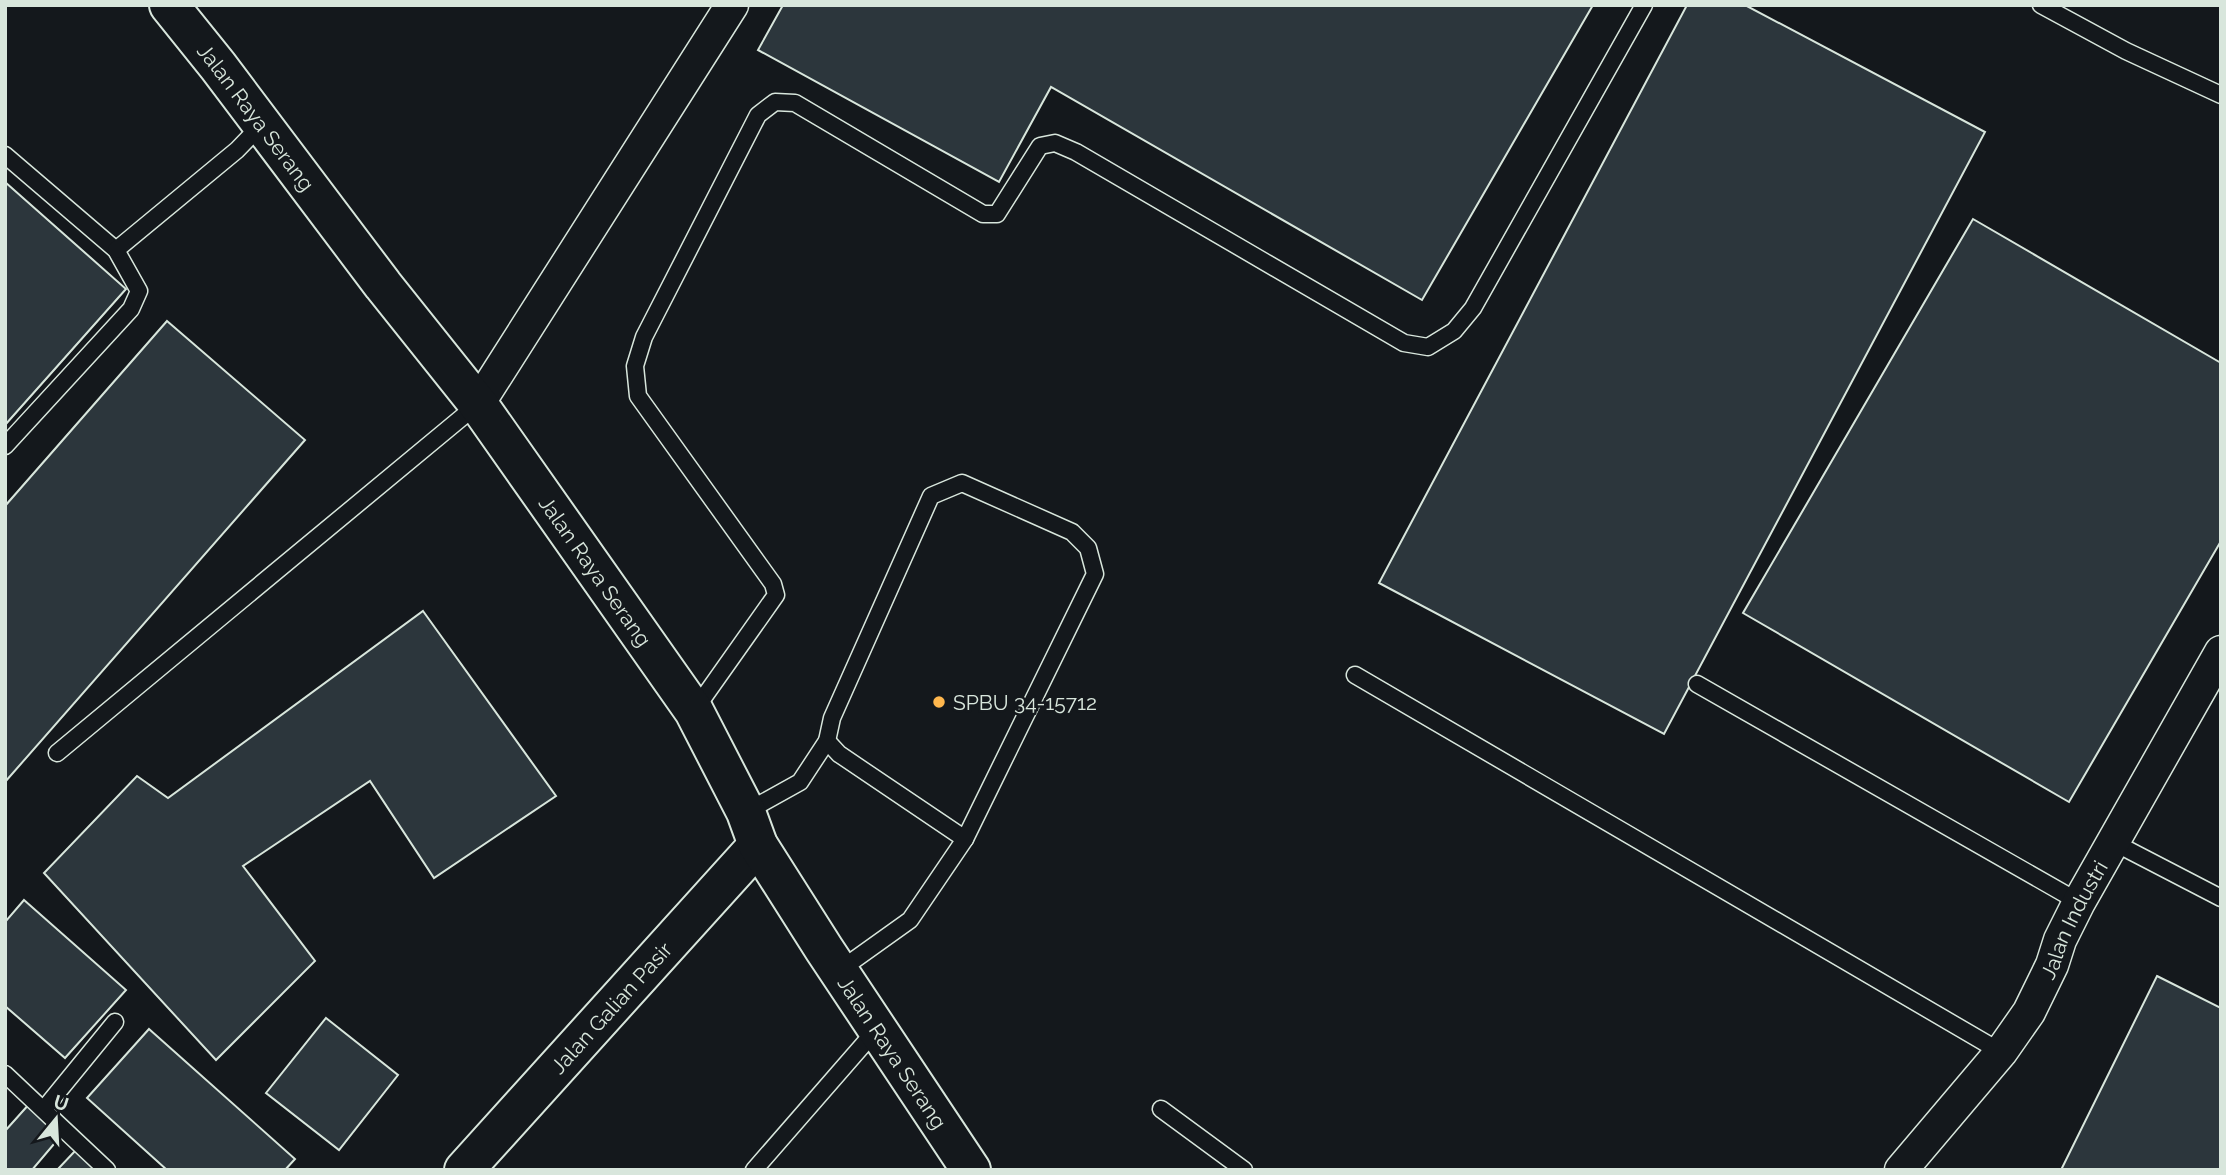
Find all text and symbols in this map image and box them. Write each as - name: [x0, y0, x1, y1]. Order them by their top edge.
- street label: Jalan Raya Serang: [192, 39, 320, 195]
- street label: Jalan Raya Serang: [534, 491, 657, 651]
- place label: SPBU 34-15712: [953, 690, 1097, 715]
- marker: SPBU 34-15712: [931, 694, 947, 710]
- street label: Jalan Industri: [2035, 856, 2112, 983]
- street label: Jalan Galian Pasir: [545, 936, 677, 1078]
- street label: Jalan Raya Serang: [833, 971, 952, 1133]
- north arrow: [21, 1084, 91, 1154]
- text: U: [51, 1090, 71, 1115]

